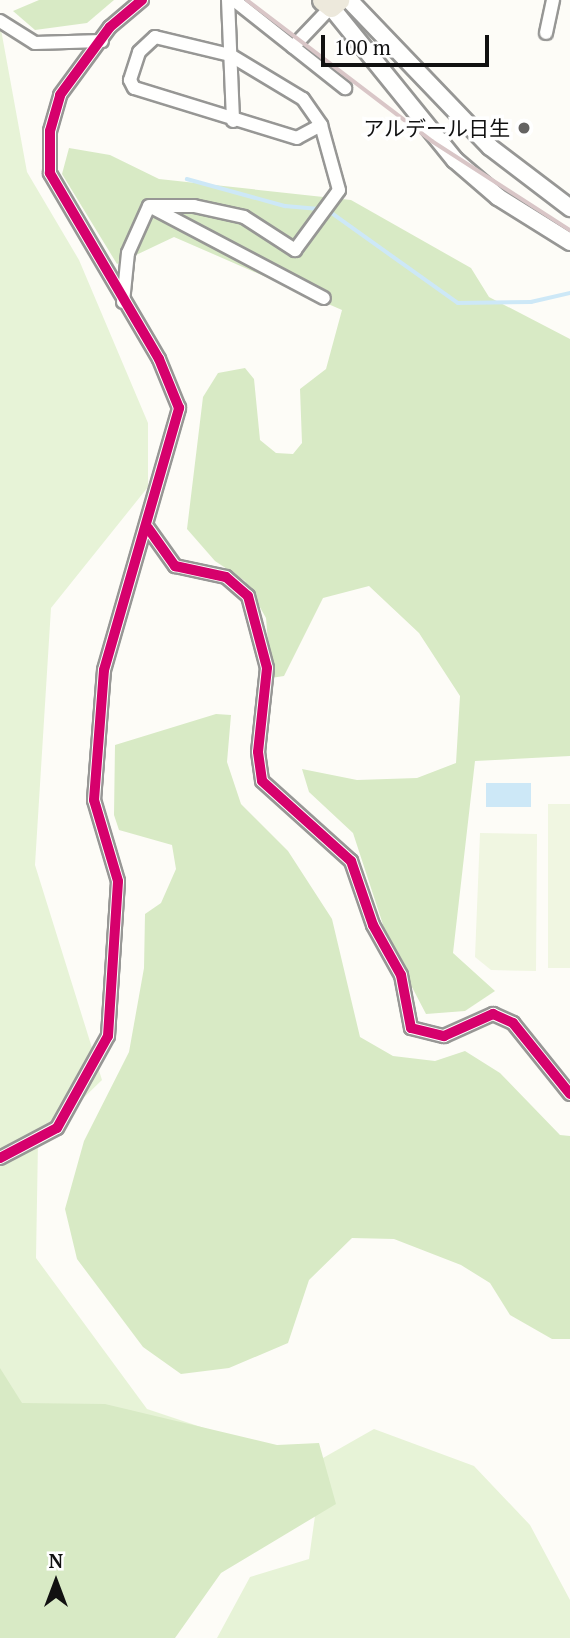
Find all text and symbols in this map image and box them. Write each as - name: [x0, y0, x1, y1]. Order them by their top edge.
- scale bar: [325, 21, 493, 65]
- text: 100 m: [334, 33, 391, 61]
- place label: アルデール日生: [363, 115, 510, 141]
- marker: アルデール日生: [516, 120, 532, 136]
- north arrow: [21, 1547, 91, 1617]
- text: N: [49, 1548, 63, 1573]

